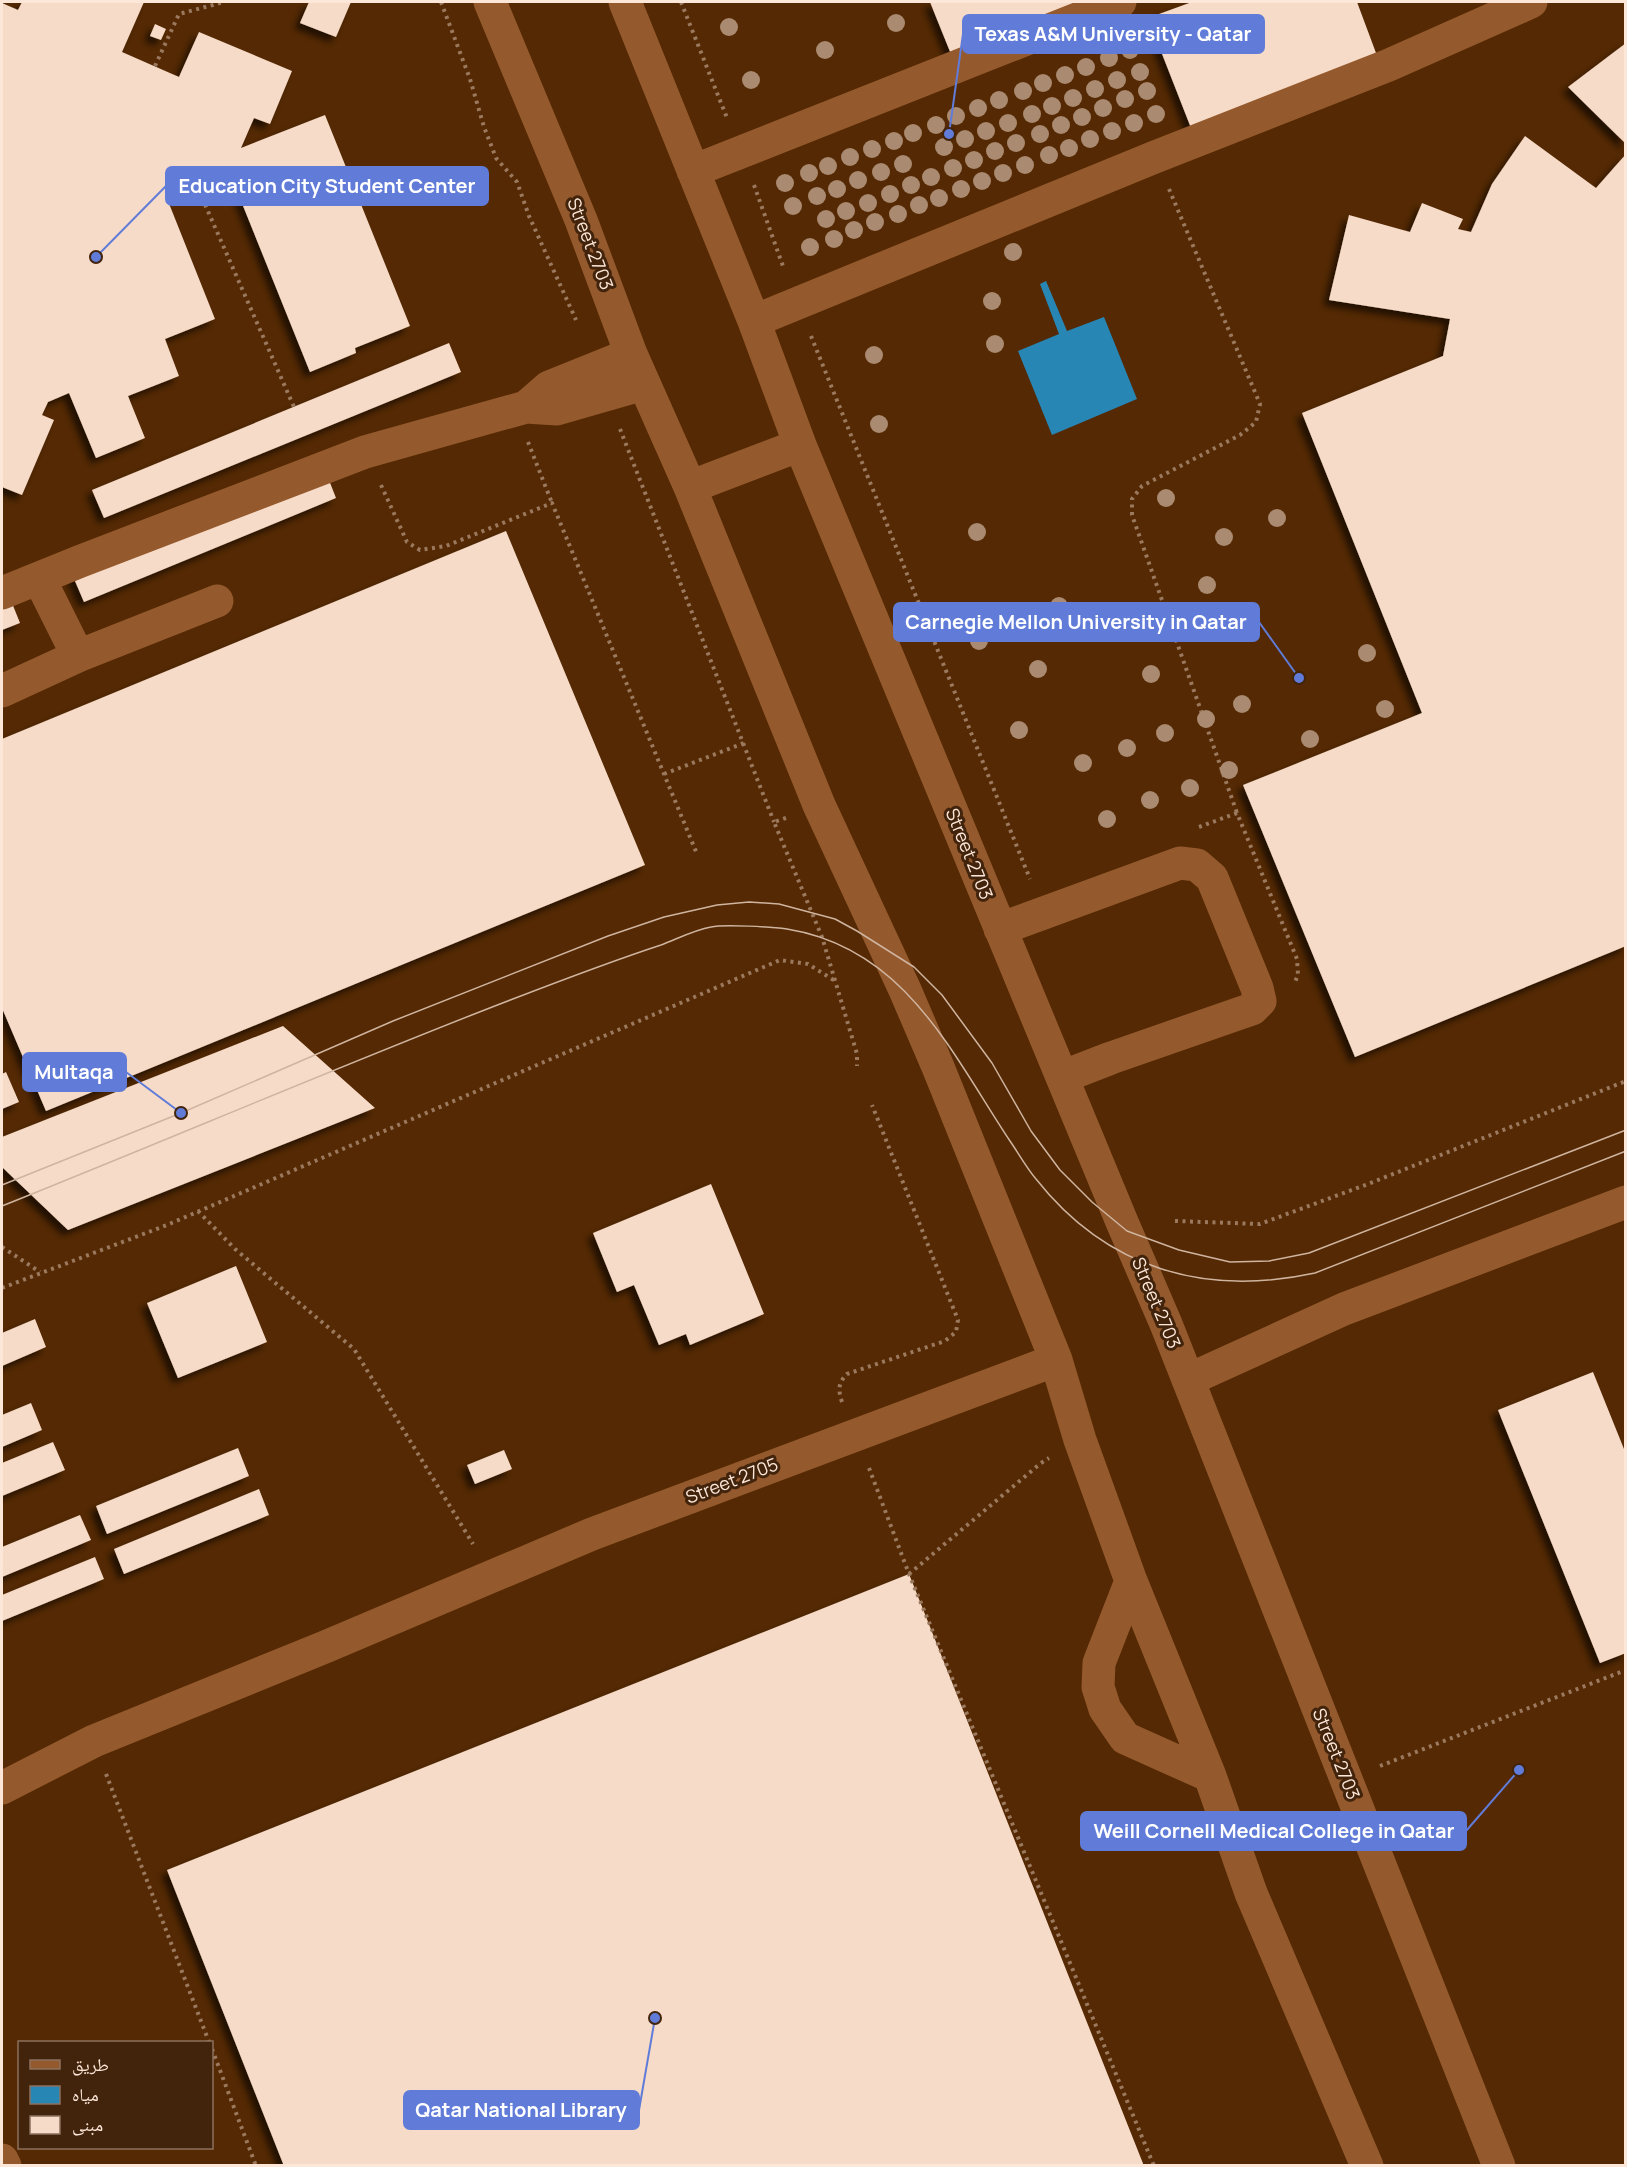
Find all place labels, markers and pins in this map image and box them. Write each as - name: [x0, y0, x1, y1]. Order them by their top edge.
- callout: Texas A&M University - Qatar: [963, 15, 1264, 53]
- callout: Education City Student Center: [166, 167, 488, 205]
- callout: Carnegie Mellon University in Qatar: [894, 603, 1259, 641]
- callout: Multaqa: [23, 1053, 126, 1091]
- callout: Weill Cornell Medical College in Qatar: [1081, 1812, 1466, 1850]
- callout: Qatar National Library: [404, 2091, 639, 2129]

